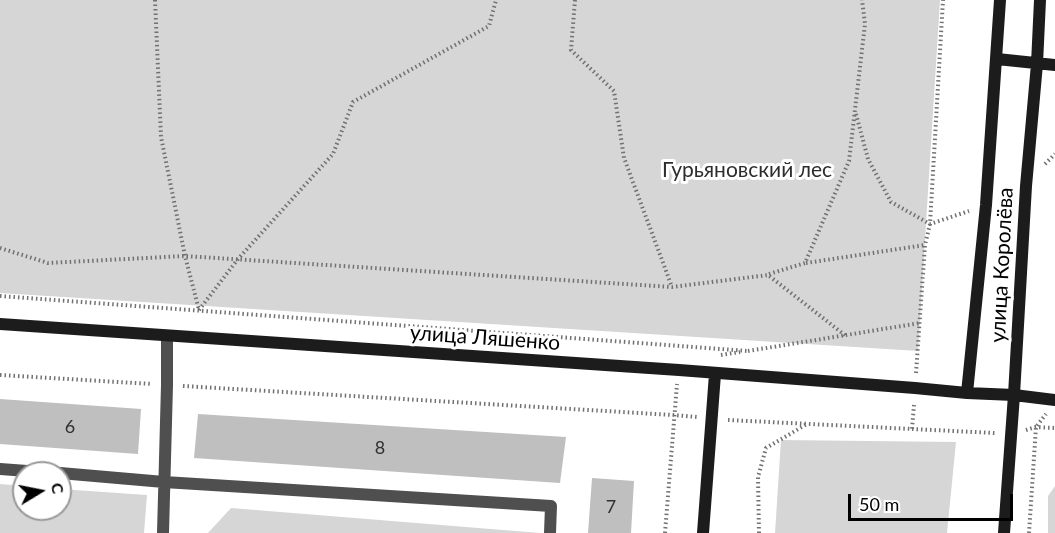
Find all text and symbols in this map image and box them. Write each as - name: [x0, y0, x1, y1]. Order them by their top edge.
- park label: Гурьяновский лес: [662, 157, 832, 183]
- street label: улица Королёва: [985, 187, 1019, 343]
- street label: улица Ляшенко: [409, 320, 561, 356]
- house number: 6: [65, 416, 75, 438]
- house number: 8: [375, 437, 385, 459]
- north arrow: [12, 461, 72, 521]
- text: С: [48, 481, 69, 495]
- scale bar: [851, 482, 1016, 520]
- text: 50 m: [859, 493, 899, 515]
- house number: 7: [606, 496, 616, 518]

